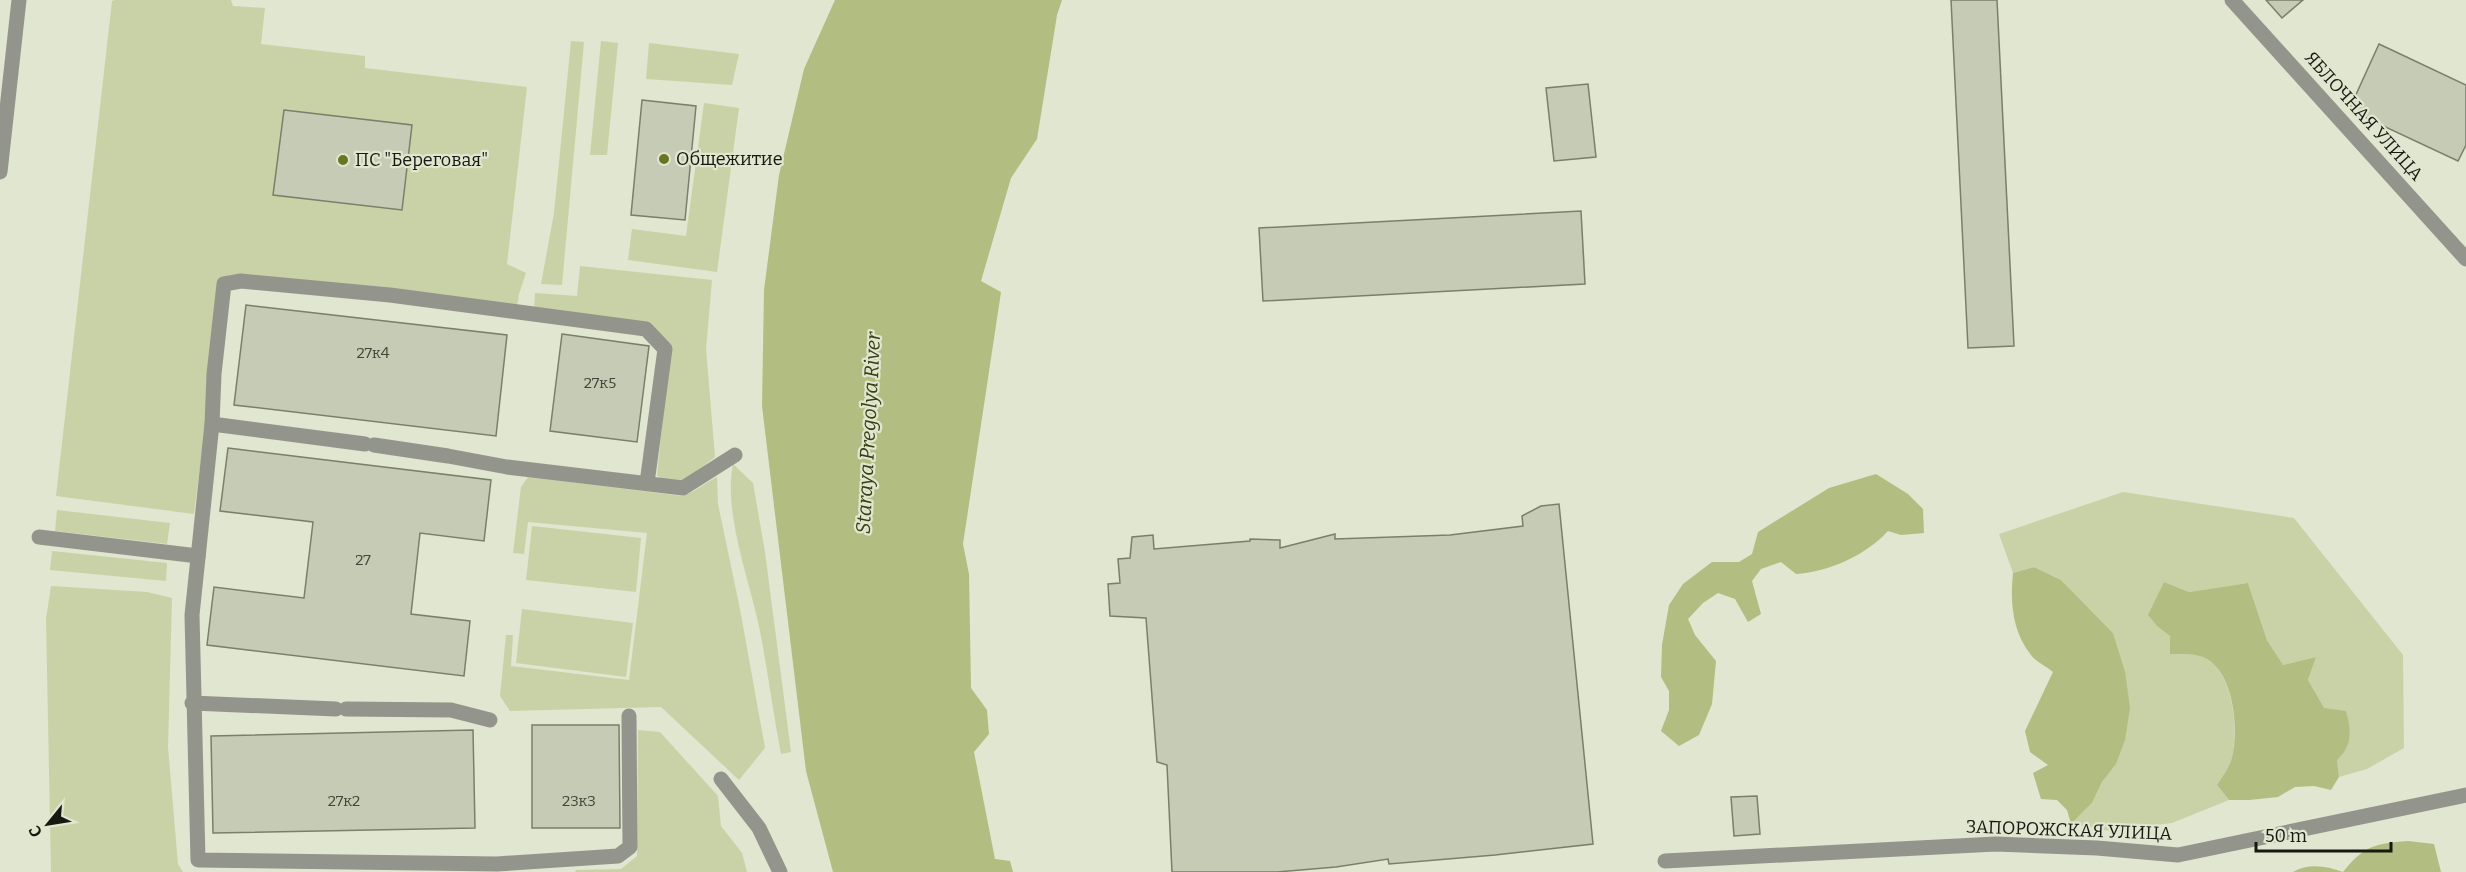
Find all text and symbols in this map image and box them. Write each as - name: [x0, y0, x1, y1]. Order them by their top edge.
- street label: ЯБЛОЧНАЯ УЛИЦА: [2300, 47, 2428, 185]
- place label: Общежитие: [676, 148, 783, 170]
- place label: ПС "Береговая": [355, 149, 488, 171]
- marker: Общежитие: [657, 152, 671, 166]
- marker: ПС "Береговая": [336, 153, 350, 167]
- water label: Staraya Pregolya River: [851, 331, 885, 535]
- house number: 27к4: [356, 344, 390, 362]
- house number: 27к5: [584, 374, 616, 392]
- house number: 27: [355, 551, 371, 569]
- house number: 27к2: [328, 792, 360, 810]
- house number: 23к3: [562, 792, 596, 810]
- north arrow: [18, 794, 78, 854]
- street label: ЗАПОРОЖСКАЯ УЛИЦА: [1966, 815, 2173, 845]
- scale bar: [2256, 815, 2391, 853]
- text: С: [25, 822, 46, 840]
- text: 50 m: [2265, 825, 2307, 847]

